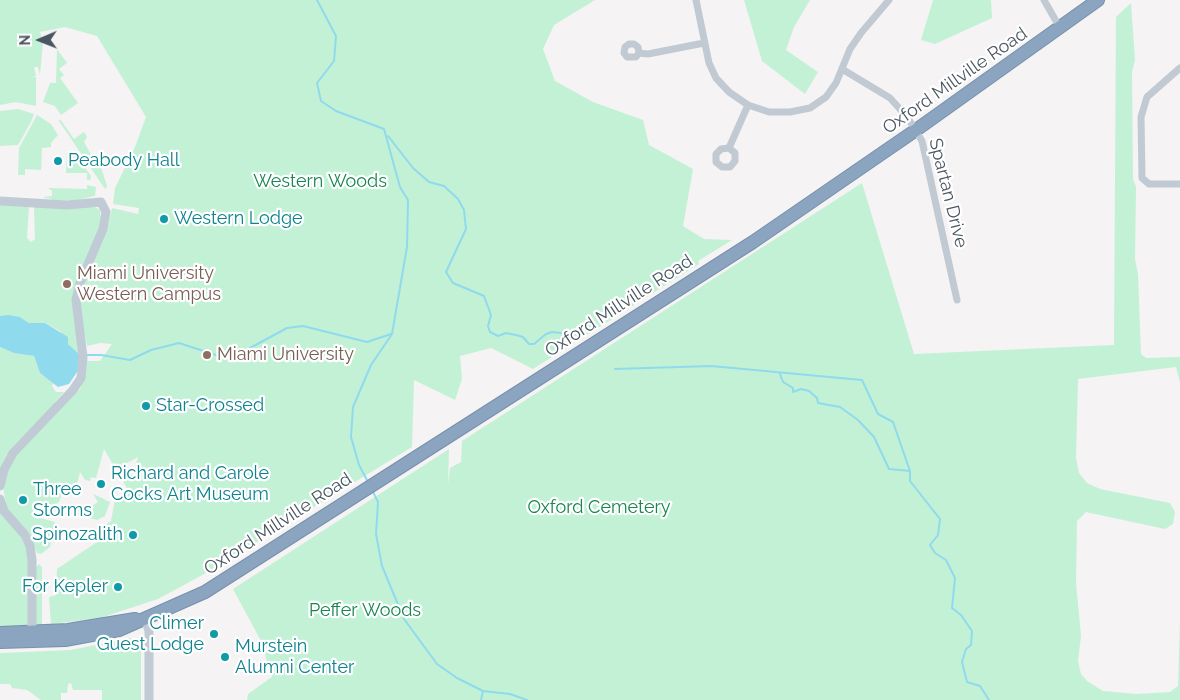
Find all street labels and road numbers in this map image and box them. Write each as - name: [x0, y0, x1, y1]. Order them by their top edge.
- street label: Oxford Millville Road: [879, 23, 1031, 139]
- street label: Spartan Drive: [924, 136, 972, 250]
- street label: Oxford Millville Road: [541, 250, 697, 362]
- street label: Oxford Millville Road: [200, 468, 356, 580]

